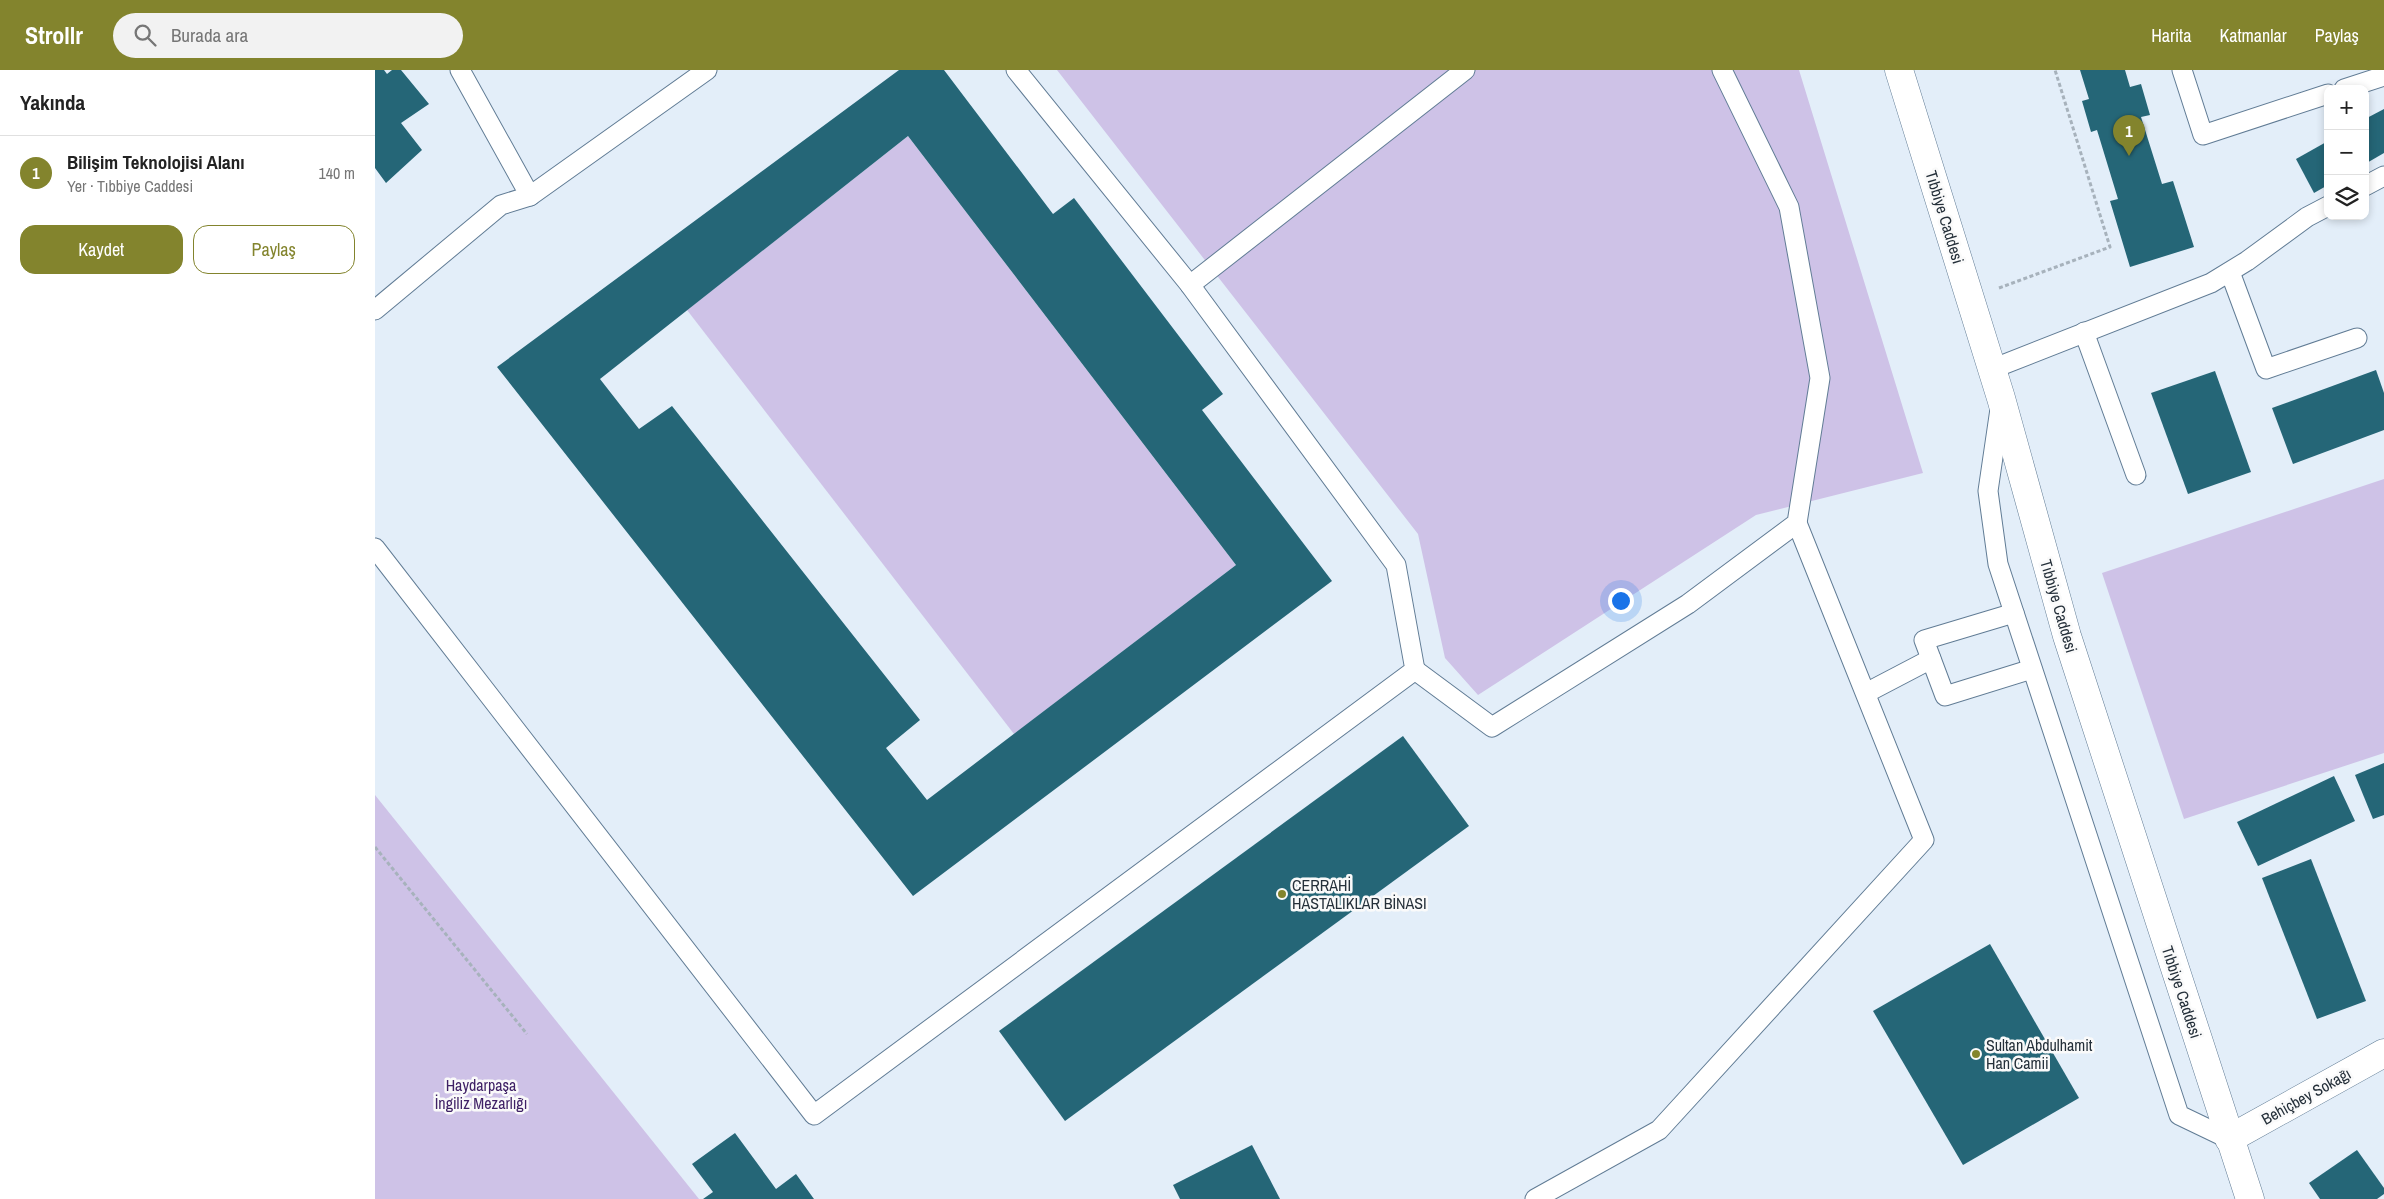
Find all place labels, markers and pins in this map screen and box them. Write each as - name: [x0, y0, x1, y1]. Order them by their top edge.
- pin: 1: [2113, 115, 2145, 156]
- place label: CERRAHİ HASTALIKLAR BİNASI: [1292, 874, 1427, 914]
- marker: CERRAHİ HASTALIKLAR BİNASI: [1276, 888, 1288, 900]
- place label: Sultan Abdulhamit Han Camii: [1986, 1034, 2093, 1074]
- marker: Sultan Abdulhamit Han Camii: [1970, 1048, 1982, 1060]

